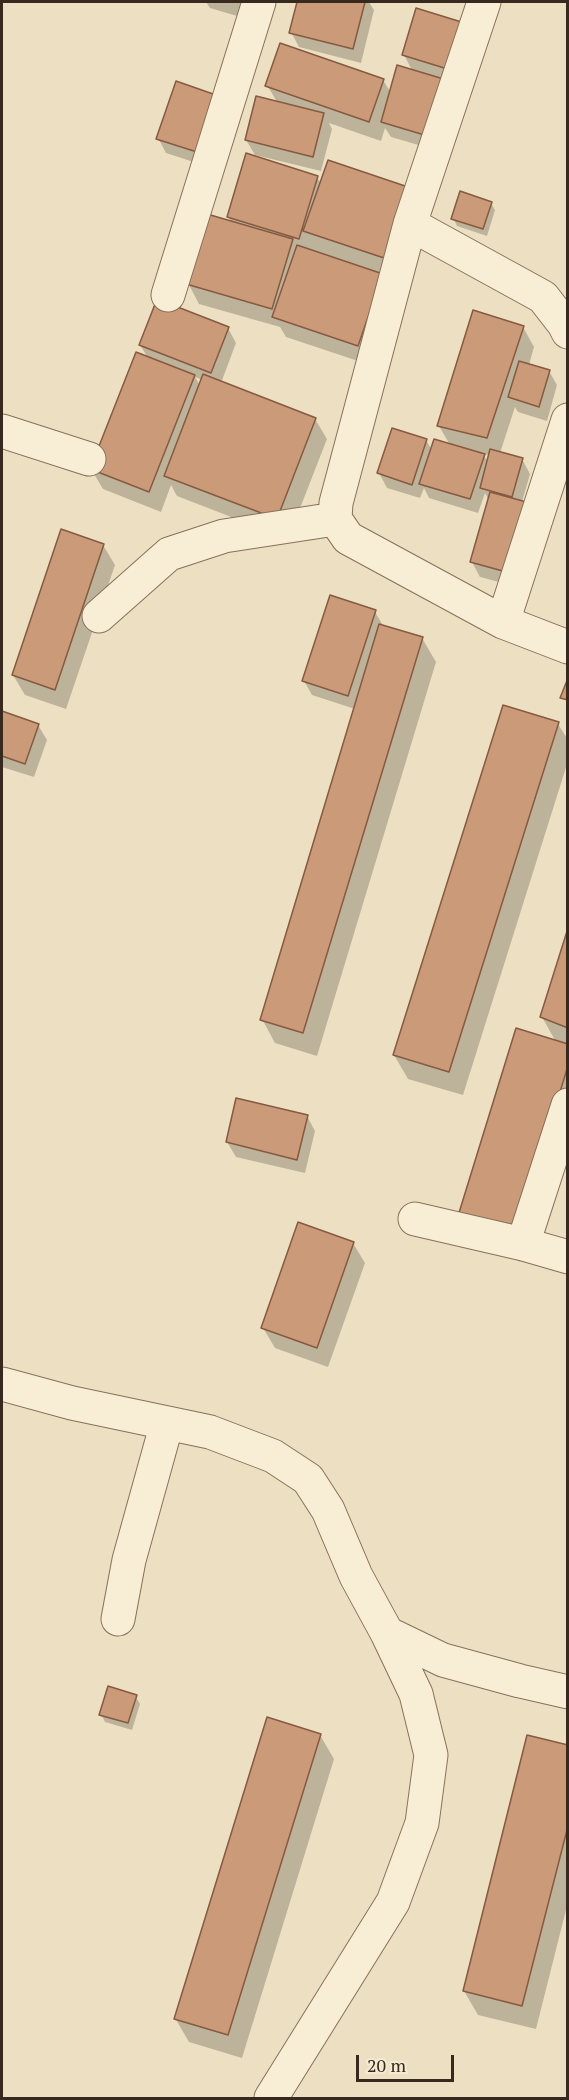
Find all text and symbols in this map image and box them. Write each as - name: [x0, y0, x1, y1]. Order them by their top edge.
- scale bar: [359, 2043, 456, 2081]
- text: 20 m: [367, 2053, 406, 2077]

